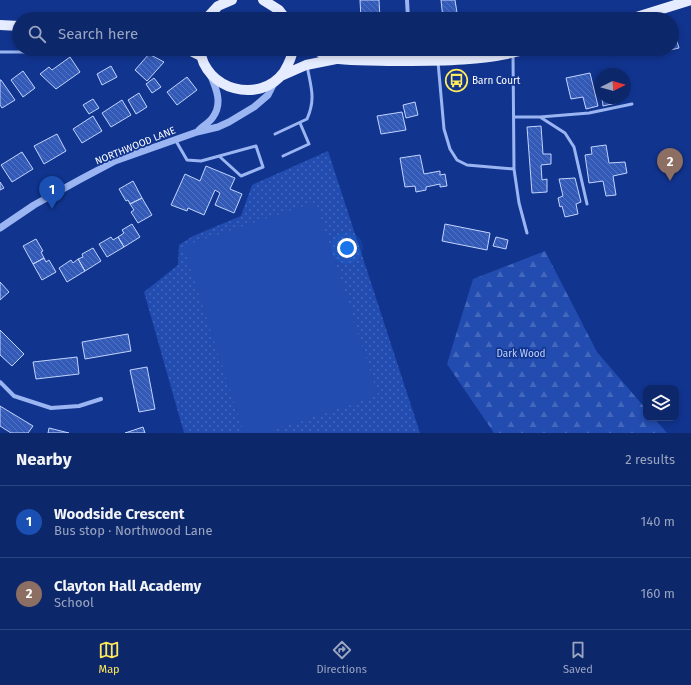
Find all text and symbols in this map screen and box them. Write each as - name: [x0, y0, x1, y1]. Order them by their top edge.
- search box: [12, 12, 679, 56]
- icon: search: [26, 23, 48, 45]
- text: Search here: [58, 25, 138, 43]
- bus stop icon: Barn Court: [443, 67, 469, 93]
- north arrow: [595, 68, 631, 104]
- place label: Barn Court: [472, 75, 521, 87]
- street label: NORTHWOOD LANE: [93, 124, 177, 168]
- pin: 2: [657, 148, 683, 181]
- pin: 1: [39, 176, 65, 209]
- your location: [337, 238, 357, 258]
- park label: Dark Wood: [496, 348, 546, 360]
- map controls: [643, 385, 679, 421]
- button: layers: [643, 385, 679, 421]
- text: Nearby: [16, 449, 71, 470]
- text: 2 results: [625, 452, 675, 467]
- text: Woodside Crescent: [54, 505, 185, 523]
- text: 1: [26, 514, 32, 529]
- text: 140 m: [641, 514, 675, 529]
- text: Bus stop · Northwood Lane: [54, 523, 213, 538]
- text: Clayton Hall Academy: [54, 577, 201, 595]
- text: 2: [26, 586, 32, 601]
- text: 160 m: [641, 586, 675, 601]
- text: School: [54, 595, 94, 610]
- tab: Map: [98, 639, 120, 676]
- tab: Directions: [316, 639, 367, 676]
- tab: Saved: [563, 639, 593, 676]

